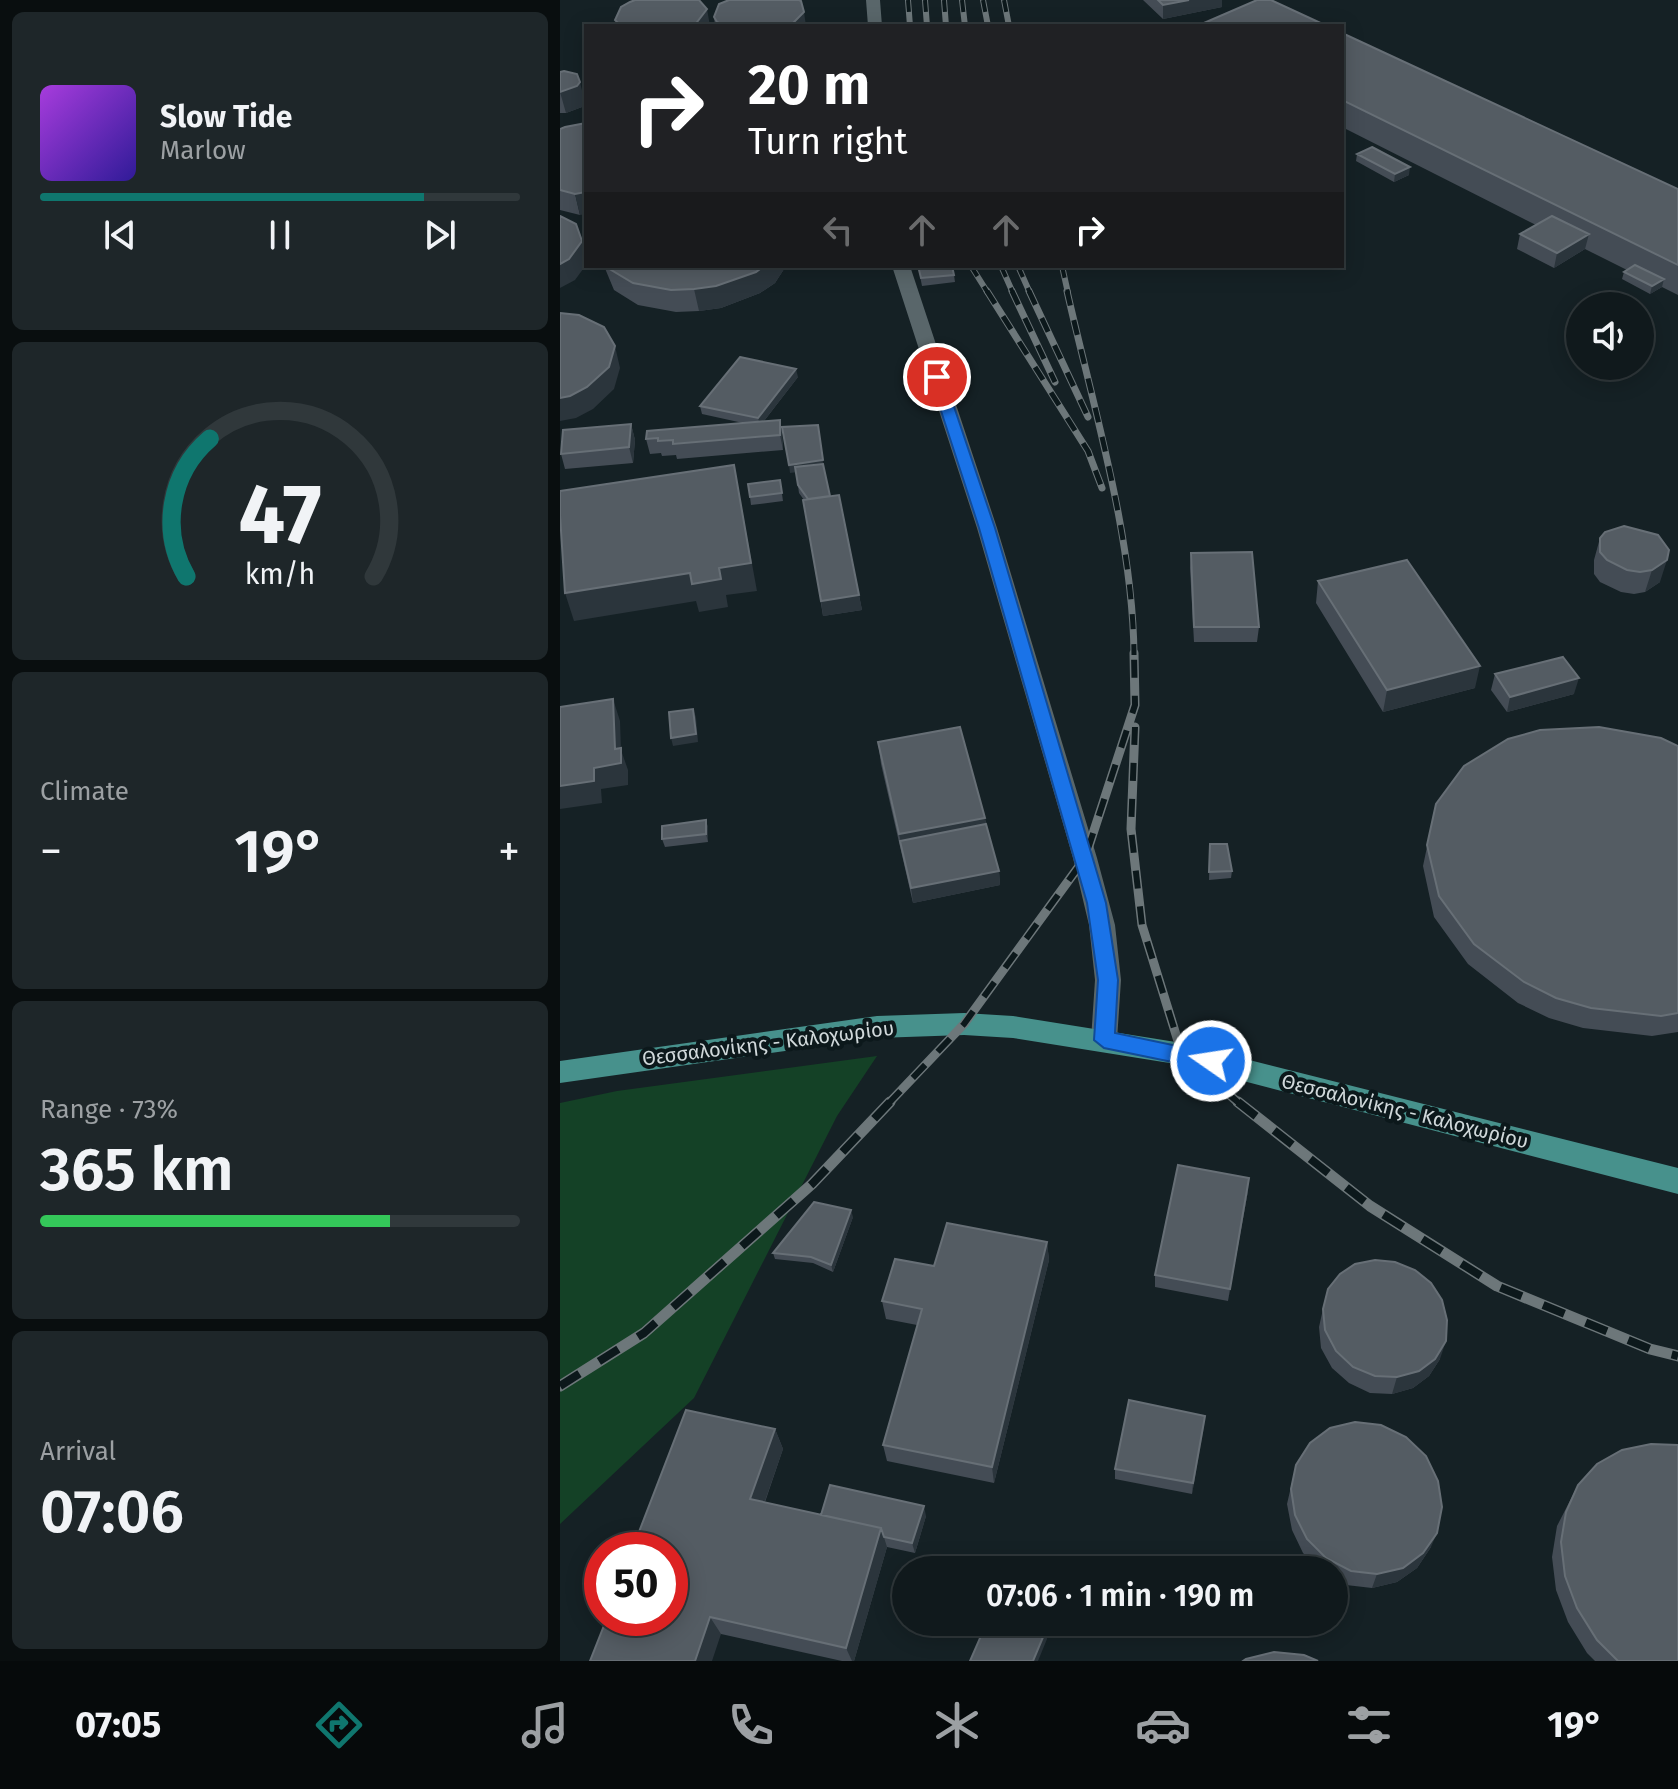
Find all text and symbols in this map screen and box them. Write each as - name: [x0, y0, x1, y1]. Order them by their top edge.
- text: 20 m: [748, 52, 870, 119]
- icon: right: [616, 56, 720, 160]
- text: Slow Tide: [160, 99, 292, 135]
- text: Turn right: [748, 120, 908, 164]
- text: Marlow: [160, 135, 246, 166]
- icon: left: [816, 208, 860, 252]
- icon: ahead: [900, 208, 944, 252]
- icon: ahead: [984, 208, 1028, 252]
- icon: right: [1068, 208, 1112, 252]
- icon: previous: [98, 213, 142, 257]
- icon: pause: [258, 213, 302, 257]
- icon: next: [418, 213, 462, 257]
- map controls: [1566, 292, 1654, 380]
- button: sound: [1566, 292, 1654, 380]
- pin: [903, 343, 971, 411]
- icon: arrive: [915, 355, 959, 399]
- text: 47: [238, 464, 322, 564]
- text: km/h: [245, 557, 315, 592]
- text: Climate: [40, 776, 129, 807]
- text: 19°: [234, 816, 326, 888]
- text: −: [40, 825, 62, 878]
- text: +: [498, 825, 520, 878]
- street label: Θεσσαλονίκης - Καλοχωρίου: [641, 1016, 895, 1070]
- position arrow: [1169, 1019, 1253, 1103]
- street label: Θεσσαλονίκης - Καλοχωρίου: [1279, 1069, 1531, 1153]
- text: Range · 73%: [40, 1094, 178, 1125]
- text: 365 km: [40, 1134, 234, 1206]
- text: Arrival: [40, 1436, 116, 1467]
- text: 07:06: [40, 1476, 184, 1548]
- speed limit sign: 50: [584, 1532, 688, 1636]
- text: 07:06 · 1 min · 190 m: [986, 1578, 1254, 1614]
- icon: directions: [311, 1697, 367, 1753]
- icon: music: [517, 1697, 573, 1753]
- icon: phone: [723, 1697, 779, 1753]
- icon: climate: [929, 1697, 985, 1753]
- icon: car: [1135, 1697, 1191, 1753]
- icon: filters: [1341, 1697, 1397, 1753]
- text: 07:05: [75, 1703, 161, 1747]
- text: 19°: [1547, 1703, 1603, 1747]

